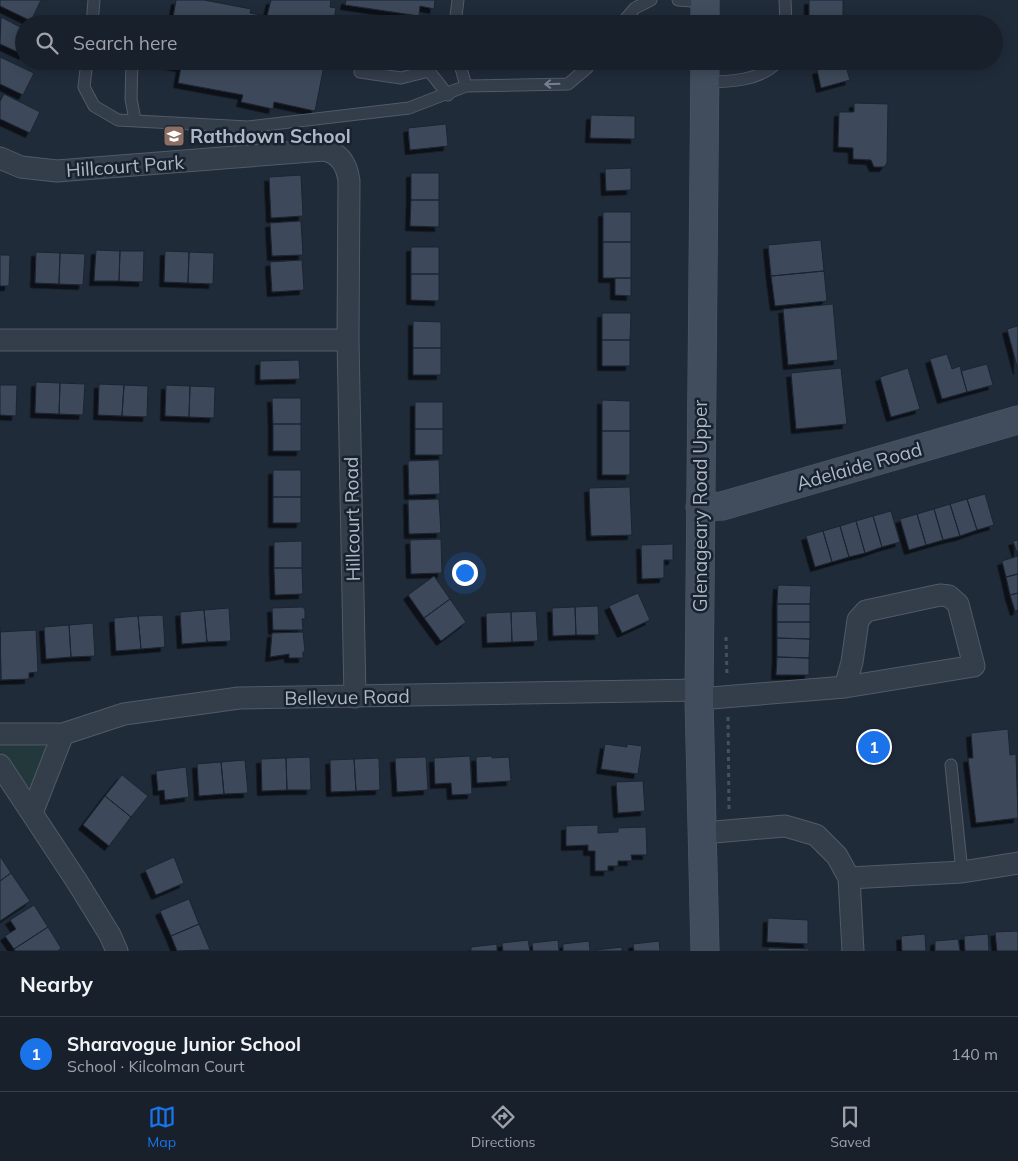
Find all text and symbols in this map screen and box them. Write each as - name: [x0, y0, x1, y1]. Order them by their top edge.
- search box: [15, 15, 1003, 70]
- icon: search: [33, 29, 61, 57]
- text: Search here: [73, 31, 177, 55]
- one-way arrow: [544, 79, 560, 89]
- school or university icon: Rathdown School: [162, 124, 186, 148]
- place label: Rathdown School: [190, 124, 351, 148]
- street label: Hillcourt Park: [65, 150, 185, 182]
- street label: Glenageary Road Upper: [688, 400, 712, 612]
- street label: Adelaide Road: [794, 437, 924, 495]
- street label: Hillcourt Road: [339, 456, 365, 582]
- your location: [452, 560, 478, 586]
- street label: Bellevue Road: [284, 684, 410, 710]
- pin: 1: [858, 728, 890, 766]
- text: Nearby: [20, 971, 93, 997]
- text: Sharavogue Junior School: [67, 1032, 301, 1056]
- text: 1: [31, 1044, 41, 1064]
- text: 140 m: [951, 1044, 998, 1064]
- text: School · Kilcolman Court: [67, 1056, 245, 1076]
- tab: Map: [147, 1103, 176, 1151]
- tab: Directions: [471, 1103, 536, 1151]
- tab: Saved: [830, 1103, 871, 1151]

